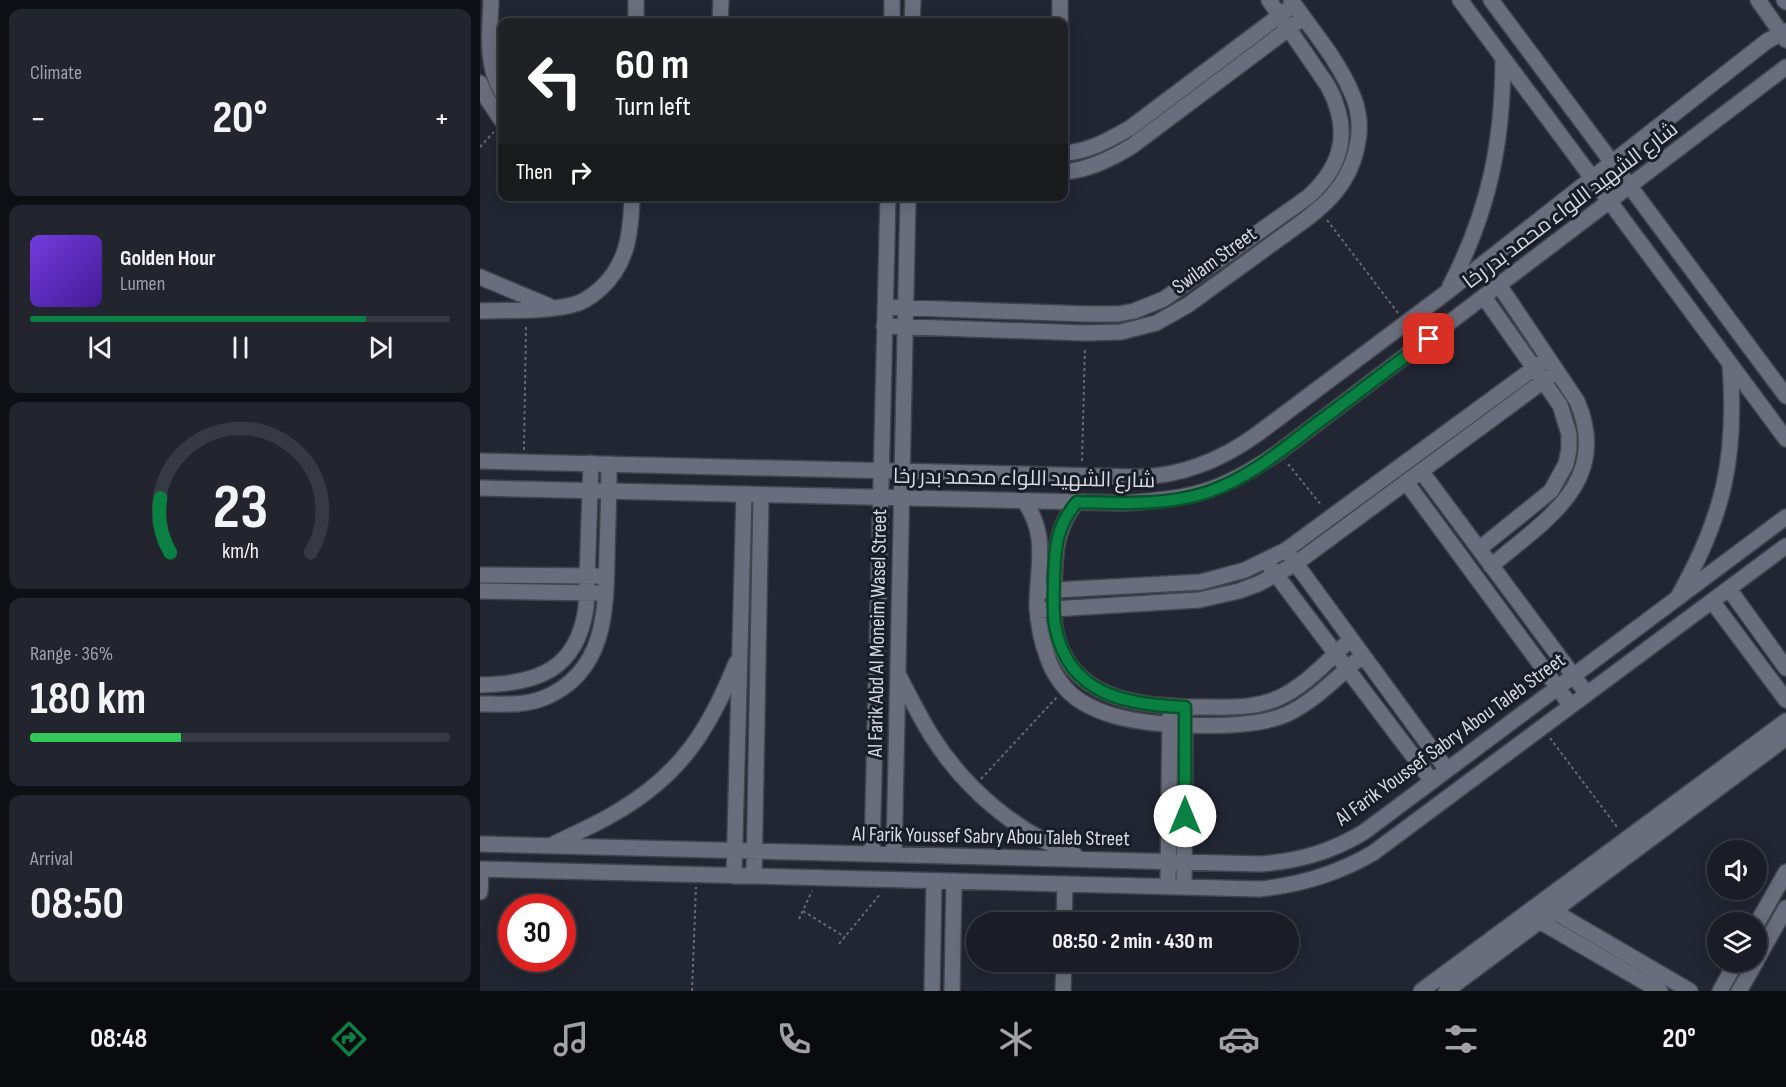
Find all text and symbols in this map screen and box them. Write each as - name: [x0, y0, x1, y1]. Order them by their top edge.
- text: 60 m: [615, 40, 689, 91]
- icon: left: [516, 42, 594, 120]
- text: Climate: [30, 61, 82, 85]
- text: 20°: [212, 91, 268, 146]
- text: Turn left: [615, 91, 691, 123]
- text: −: [30, 99, 46, 139]
- text: +: [434, 99, 450, 139]
- street label: شارع الشهيد اللواء محمد بدر رخا: [1458, 116, 1683, 295]
- icon: right: [564, 156, 597, 189]
- text: Then: [516, 159, 552, 186]
- street label: Swilam Street: [1167, 222, 1261, 299]
- text: Golden Hour: [120, 245, 216, 272]
- text: Lumen: [120, 272, 165, 296]
- pin: [1403, 313, 1454, 364]
- icon: arrive: [1412, 322, 1445, 355]
- icon: previous: [84, 331, 117, 364]
- icon: pause: [224, 331, 257, 364]
- icon: next: [364, 331, 397, 364]
- street label: شارع الشهيد اللواء محمد بدر رخا: [893, 464, 1155, 494]
- text: 23: [212, 471, 268, 546]
- street label: Al Farik Abd Al Moneim Wasel Street: [863, 509, 892, 758]
- text: km/h: [221, 539, 259, 564]
- text: Range · 36%: [30, 642, 113, 666]
- street label: Al Farik Youssef Sabry Abou Taleb Street: [1330, 648, 1570, 832]
- text: 180 km: [30, 672, 146, 727]
- position arrow: [1153, 784, 1217, 848]
- street label: Al Farik Youssef Sabry Abou Taleb Street: [851, 822, 1130, 851]
- map controls: [1707, 840, 1767, 972]
- button: sound: [1707, 840, 1767, 900]
- text: Arrival: [30, 847, 73, 871]
- text: 08:50: [30, 877, 124, 932]
- speed limit sign: 30: [498, 894, 576, 972]
- button: layers: [1707, 912, 1767, 972]
- text: 08:50 · 2 min · 430 m: [1052, 928, 1213, 955]
- icon: directions: [328, 1018, 370, 1060]
- icon: music: [550, 1018, 592, 1060]
- icon: phone: [773, 1018, 815, 1060]
- icon: climate: [995, 1018, 1037, 1060]
- icon: car: [1218, 1018, 1260, 1060]
- icon: filters: [1440, 1018, 1482, 1060]
- text: 08:48: [90, 1023, 147, 1055]
- text: 20°: [1663, 1023, 1696, 1055]

